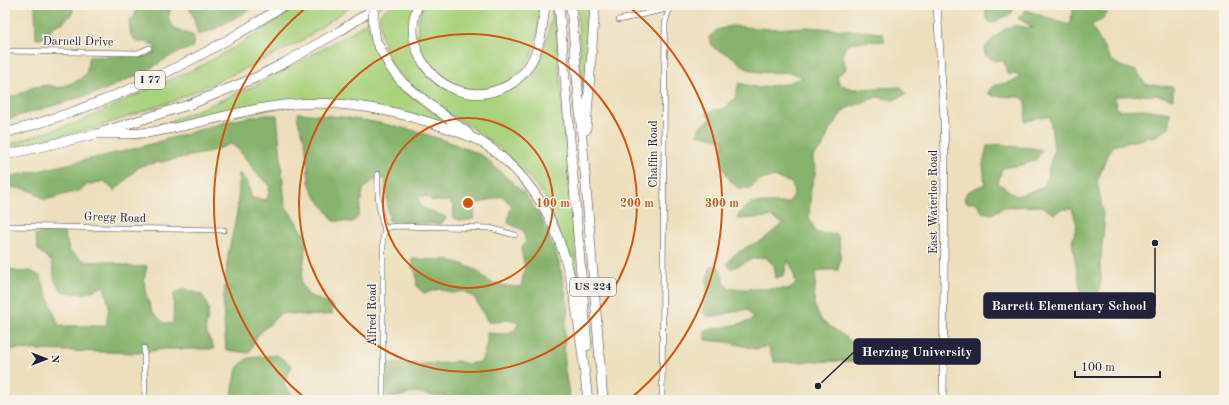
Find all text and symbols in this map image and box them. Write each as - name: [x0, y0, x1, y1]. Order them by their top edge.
- street label: Darnell Drive: [42, 35, 114, 49]
- road number: I 77: [135, 71, 165, 89]
- street label: Chaffin Road: [648, 120, 660, 188]
- street label: East Waterloo Road: [928, 150, 940, 254]
- centre of rings: [461, 196, 475, 210]
- text: 100 m: [536, 198, 570, 210]
- text: 200 m: [620, 198, 654, 210]
- text: 300 m: [705, 198, 739, 210]
- street label: Gregg Road: [84, 211, 146, 225]
- road number: US 224: [570, 278, 616, 296]
- street label: Alfred Road: [367, 283, 379, 347]
- callout: Barrett Elementary School: [984, 293, 1155, 318]
- text: Barrett Elementary School: [991, 300, 1147, 313]
- north arrow: [26, 339, 66, 379]
- callout: Herzing University: [854, 339, 980, 364]
- text: Herzing University: [862, 346, 973, 359]
- scale bar: [1075, 353, 1160, 379]
- text: N: [49, 355, 60, 364]
- text: 100 m: [1081, 362, 1115, 374]

